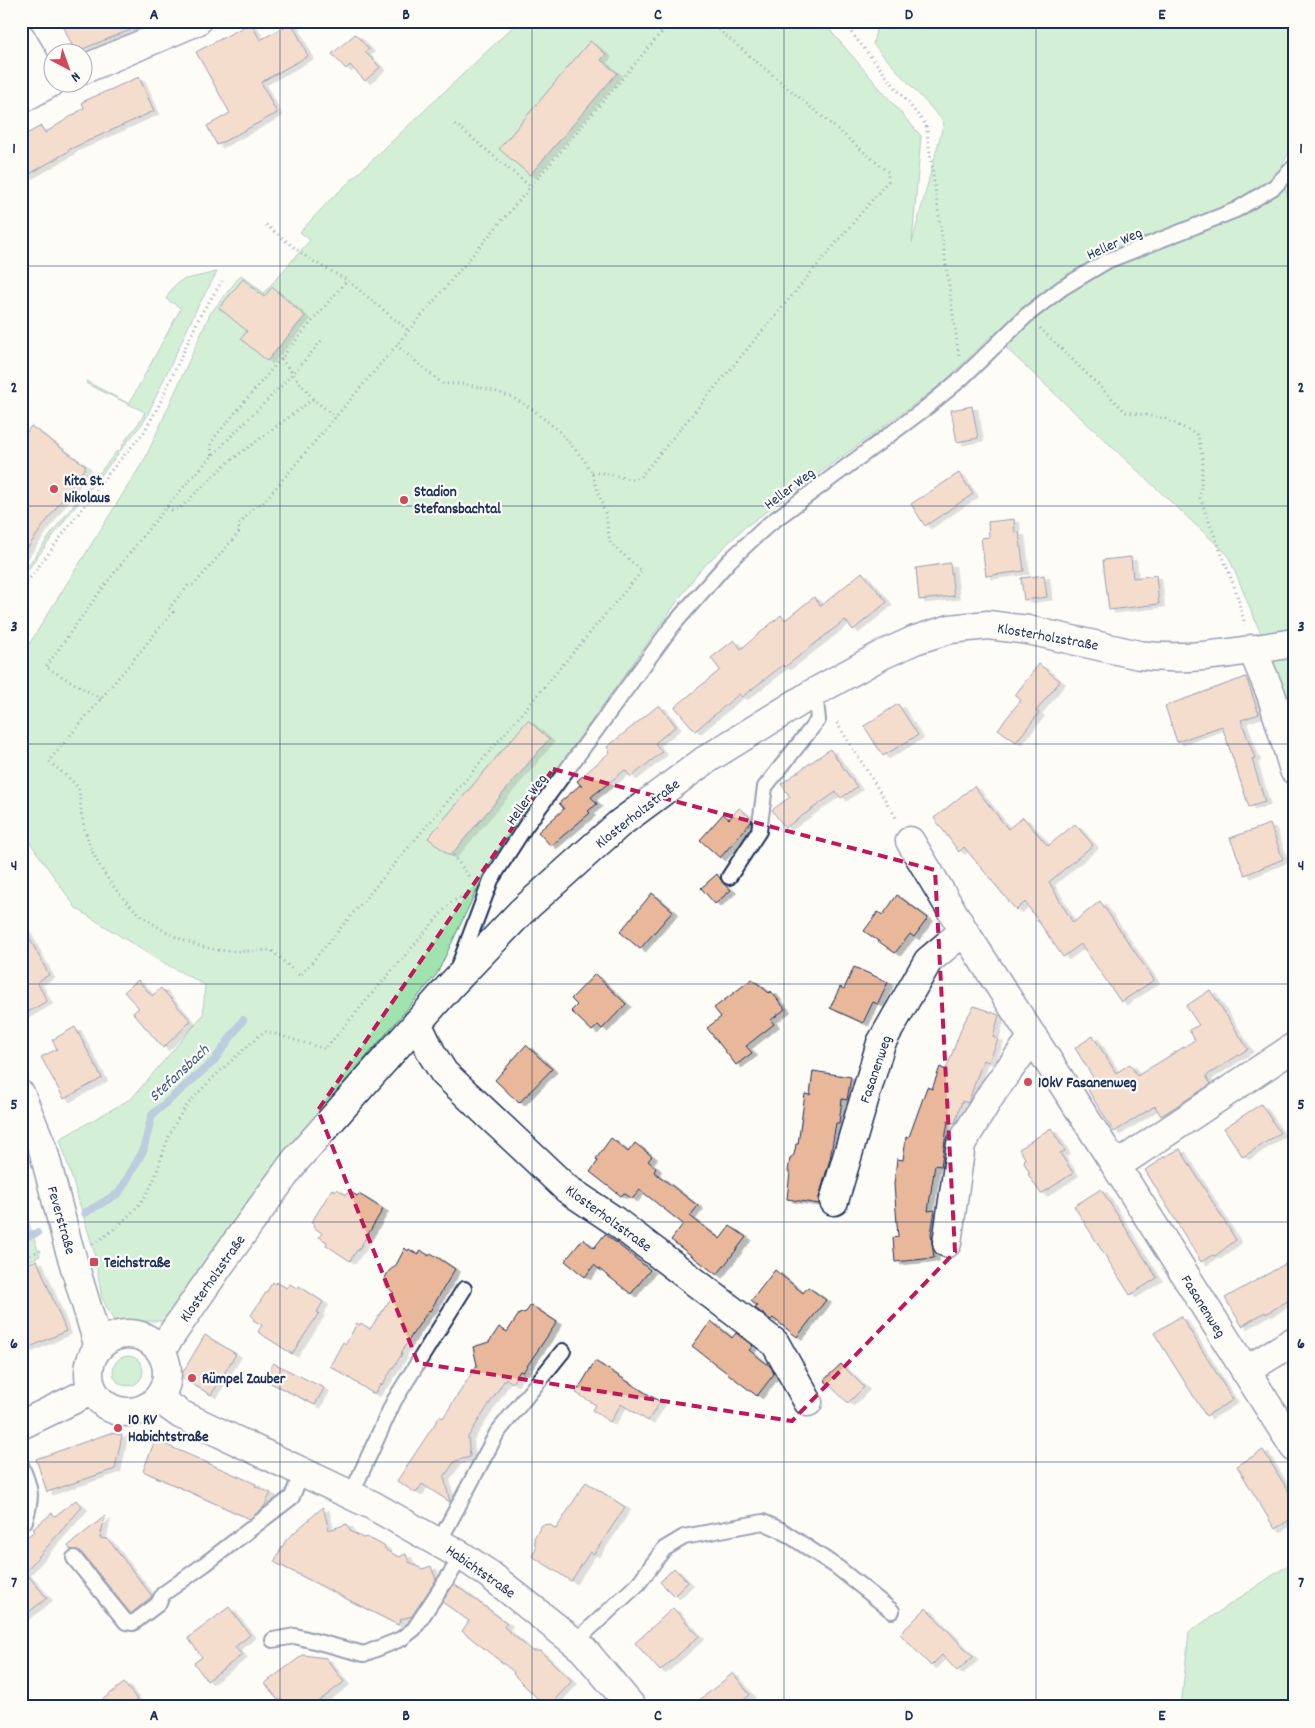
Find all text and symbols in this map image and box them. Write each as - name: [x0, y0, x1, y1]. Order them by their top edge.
- text: A: [150, 4, 159, 27]
- text: B: [402, 4, 410, 27]
- text: C: [654, 4, 662, 27]
- text: D: [905, 4, 914, 27]
- text: E: [1158, 4, 1166, 27]
- north arrow: [42, 42, 92, 92]
- text: N: [66, 66, 84, 86]
- text: 1: [12, 138, 16, 161]
- text: 1: [1299, 138, 1303, 161]
- street label: Heller Weg: [1083, 223, 1146, 267]
- text: 2: [11, 377, 18, 400]
- text: 2: [1298, 377, 1305, 400]
- street label: Heller Weg: [760, 463, 820, 516]
- place label: Kita St. Nikolaus: [64, 471, 110, 510]
- place label: Stadion Stefansbachtal: [414, 482, 501, 521]
- marker: Kita St. Nikolaus: [48, 483, 60, 495]
- marker: Stadion Stefansbachtal: [398, 494, 410, 506]
- text: 3: [10, 616, 18, 639]
- text: 3: [1297, 616, 1305, 639]
- street label: Klosterholzstraße: [995, 618, 1100, 658]
- street label: Heller Weg: [501, 770, 554, 830]
- street label: Klosterholzstraße: [591, 774, 686, 855]
- text: 4: [11, 855, 17, 878]
- text: 4: [1298, 855, 1304, 878]
- street label: Fasanenweg: [855, 1033, 899, 1107]
- water label: Stefansbach: [144, 1039, 216, 1108]
- place label: 10kV Fasanenweg: [1038, 1073, 1137, 1095]
- marker: 10kV Fasanenweg: [1022, 1076, 1034, 1088]
- text: 5: [10, 1094, 18, 1117]
- text: 5: [1297, 1094, 1305, 1117]
- street label: Klosterholzstraße: [560, 1181, 656, 1259]
- street label: Feverstraße: [40, 1184, 80, 1258]
- street label: Klosterholzstraße: [175, 1231, 252, 1327]
- place label: Teichstraße: [104, 1253, 171, 1275]
- marker: Teichstraße: [88, 1256, 100, 1268]
- street label: Fasanenweg: [1174, 1271, 1230, 1343]
- text: 6: [10, 1333, 18, 1356]
- text: 6: [1297, 1333, 1305, 1356]
- place label: Rümpel Zauber: [202, 1369, 286, 1391]
- marker: Rümpel Zauber: [186, 1372, 198, 1384]
- place label: 10 KV Habichtstraße: [128, 1410, 209, 1449]
- marker: 10 KV Habichtstraße: [112, 1422, 124, 1434]
- street label: Habichtstraße: [441, 1541, 519, 1605]
- text: 7: [11, 1572, 17, 1595]
- text: 7: [1298, 1572, 1304, 1595]
- text: A: [150, 1705, 159, 1728]
- text: B: [402, 1705, 410, 1728]
- text: C: [654, 1705, 662, 1728]
- text: D: [905, 1705, 914, 1728]
- text: E: [1158, 1705, 1166, 1728]

